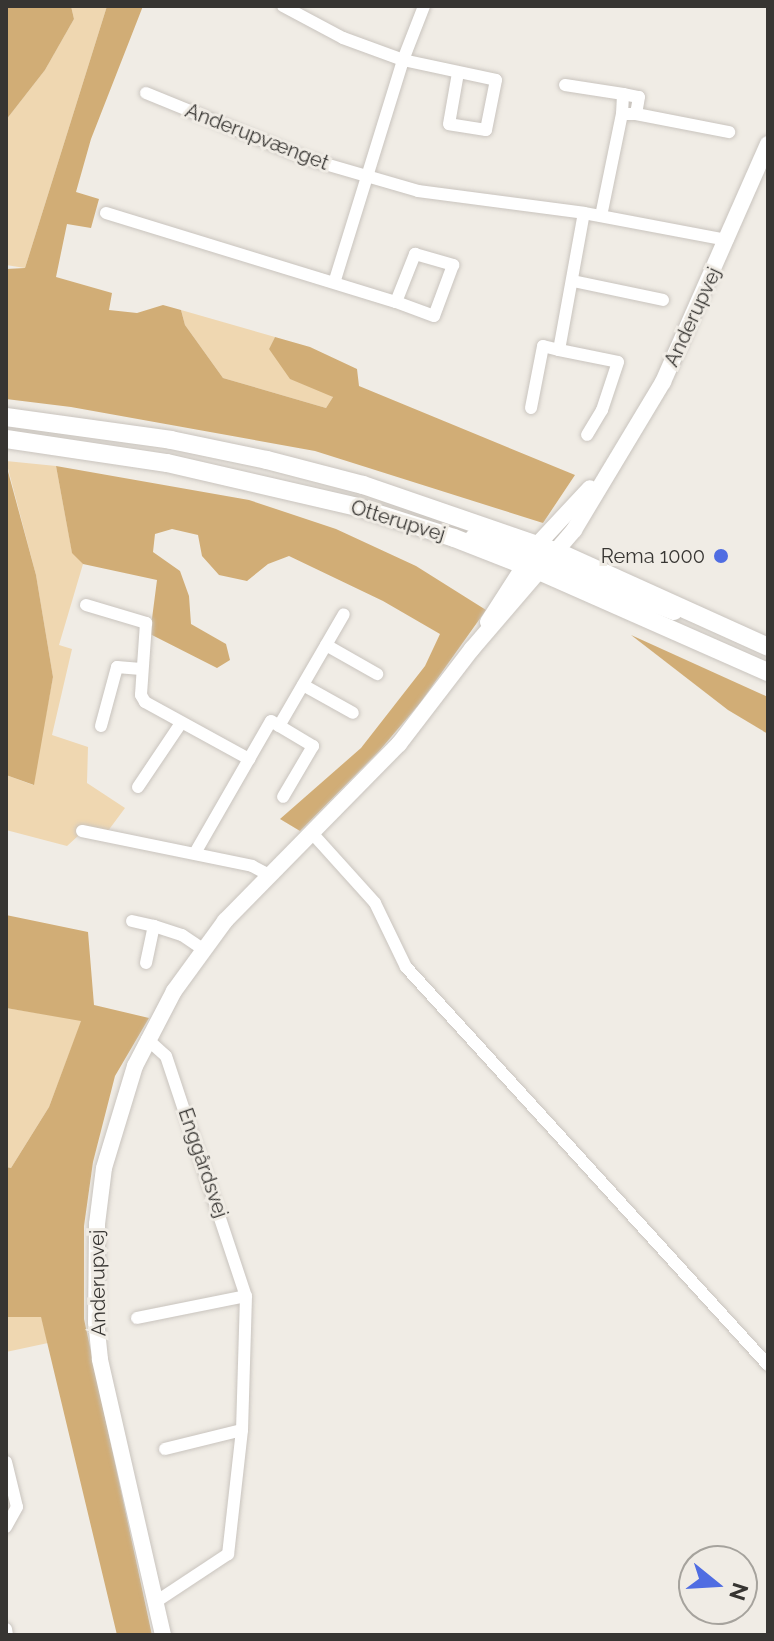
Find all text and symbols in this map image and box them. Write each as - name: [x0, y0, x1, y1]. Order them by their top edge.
- street label: Anderupvænget: [182, 99, 332, 175]
- street label: Anderupvej: [660, 264, 726, 370]
- street label: Otterupvej: [348, 495, 448, 547]
- place label: Rema 1000: [601, 544, 705, 568]
- marker: Rema 1000: [712, 547, 730, 565]
- street label: Enggårdsvej: [173, 1105, 233, 1221]
- street label: Anderupvej: [85, 1229, 111, 1337]
- north arrow: [678, 1545, 758, 1625]
- text: N: [724, 1580, 754, 1604]

